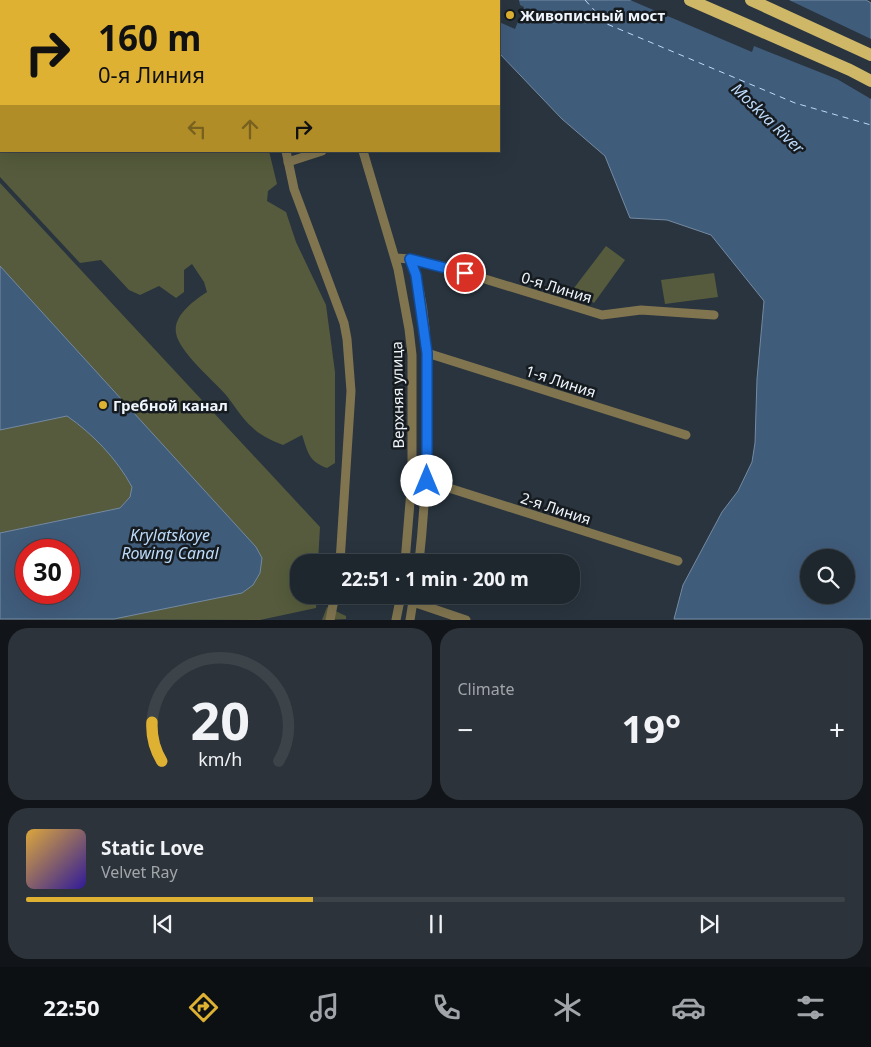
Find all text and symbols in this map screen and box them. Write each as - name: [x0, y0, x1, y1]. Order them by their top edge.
- place label: Живописный мост: [520, 5, 665, 25]
- marker: Живописный мост: [504, 9, 516, 21]
- text: 160 m: [98, 14, 201, 61]
- icon: right: [15, 20, 80, 85]
- text: 0-я Линия: [98, 59, 205, 89]
- water label: Moskva River: [727, 78, 810, 159]
- icon: left: [183, 115, 211, 143]
- icon: ahead: [236, 115, 264, 143]
- icon: right: [289, 115, 317, 143]
- pin: [444, 252, 486, 294]
- icon: arrive: [451, 259, 479, 287]
- street label: 0-я Линия: [519, 267, 595, 307]
- street label: Верхняя улица: [386, 341, 408, 449]
- street label: 1-я Линия: [523, 360, 599, 402]
- place label: Гребной канал: [113, 395, 228, 415]
- marker: Гребной канал: [97, 399, 109, 411]
- position arrow: [400, 454, 452, 506]
- street label: 2-я Линия: [518, 487, 594, 529]
- water label: Krylatskoye Rowing Canal: [121, 524, 219, 564]
- speed limit sign: 30: [15, 539, 80, 604]
- map controls: [800, 549, 855, 604]
- button: search: [800, 549, 855, 604]
- text: 22:51 · 1 min · 200 m: [341, 566, 529, 592]
- text: Climate: [458, 678, 515, 700]
- text: 20: [190, 684, 250, 755]
- text: 19°: [621, 702, 681, 754]
- text: −: [458, 710, 474, 748]
- text: +: [829, 710, 845, 748]
- text: km/h: [198, 747, 242, 771]
- text: Static Love: [101, 835, 204, 861]
- text: Velvet Ray: [101, 861, 178, 883]
- icon: previous: [149, 910, 177, 938]
- icon: pause: [422, 910, 450, 938]
- icon: next: [695, 910, 723, 938]
- icon: directions: [186, 990, 221, 1025]
- icon: music: [307, 990, 342, 1025]
- icon: phone: [429, 990, 464, 1025]
- icon: climate: [550, 990, 585, 1025]
- icon: car: [671, 990, 706, 1025]
- icon: filters: [793, 990, 828, 1025]
- text: 22:50: [43, 992, 100, 1022]

